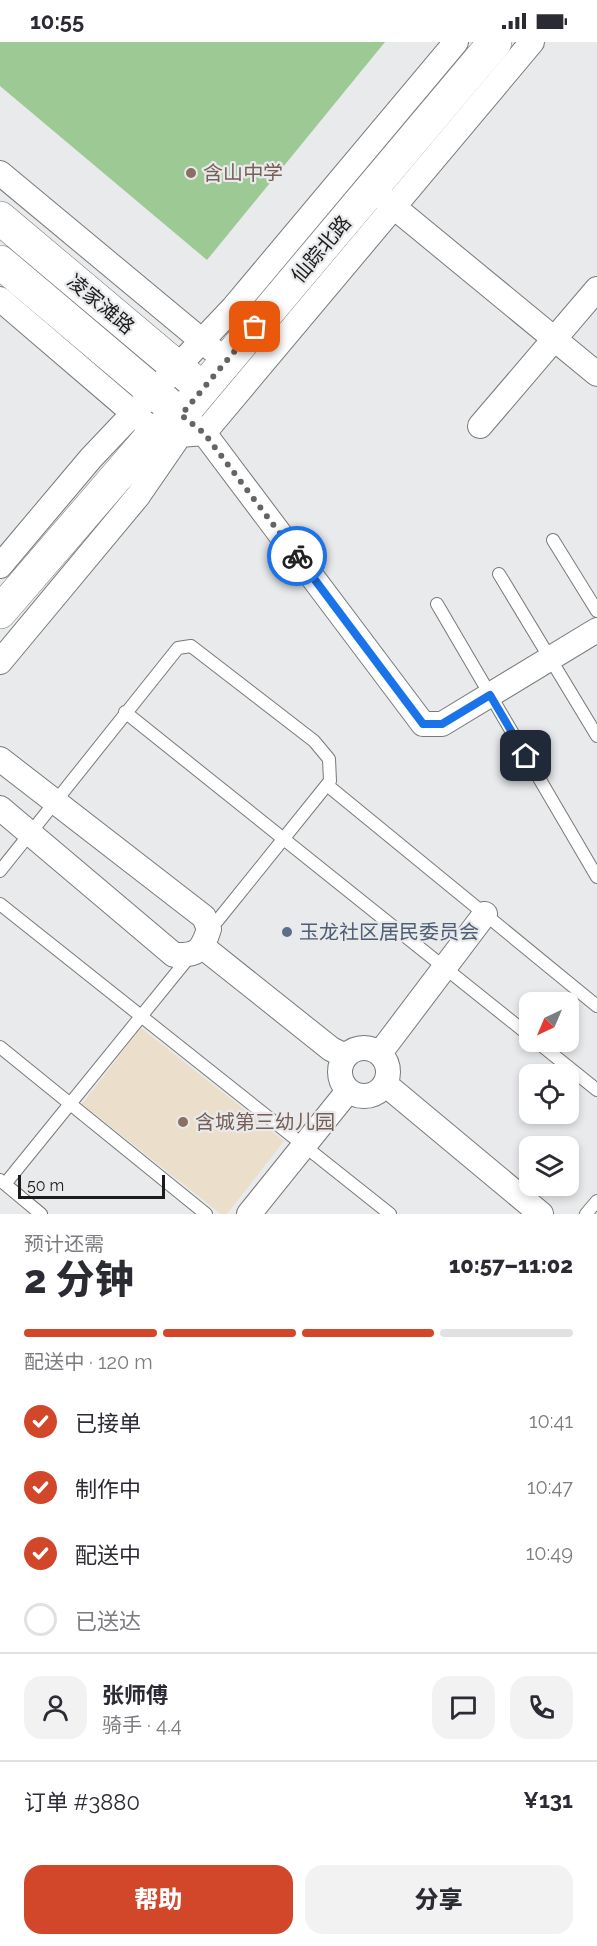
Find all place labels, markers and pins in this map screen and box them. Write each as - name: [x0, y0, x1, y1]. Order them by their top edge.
- place label: 含山中学: [203, 161, 283, 185]
- marker: 含山中学: [184, 166, 198, 180]
- pin: [229, 301, 280, 352]
- pin: [500, 730, 551, 781]
- place label: 玉龙社区居民委员会: [299, 920, 479, 944]
- marker: 玉龙社区居民委员会: [280, 925, 294, 939]
- place label: 含城第三幼儿园: [195, 1110, 335, 1134]
- marker: 含城第三幼儿园: [176, 1115, 190, 1129]

